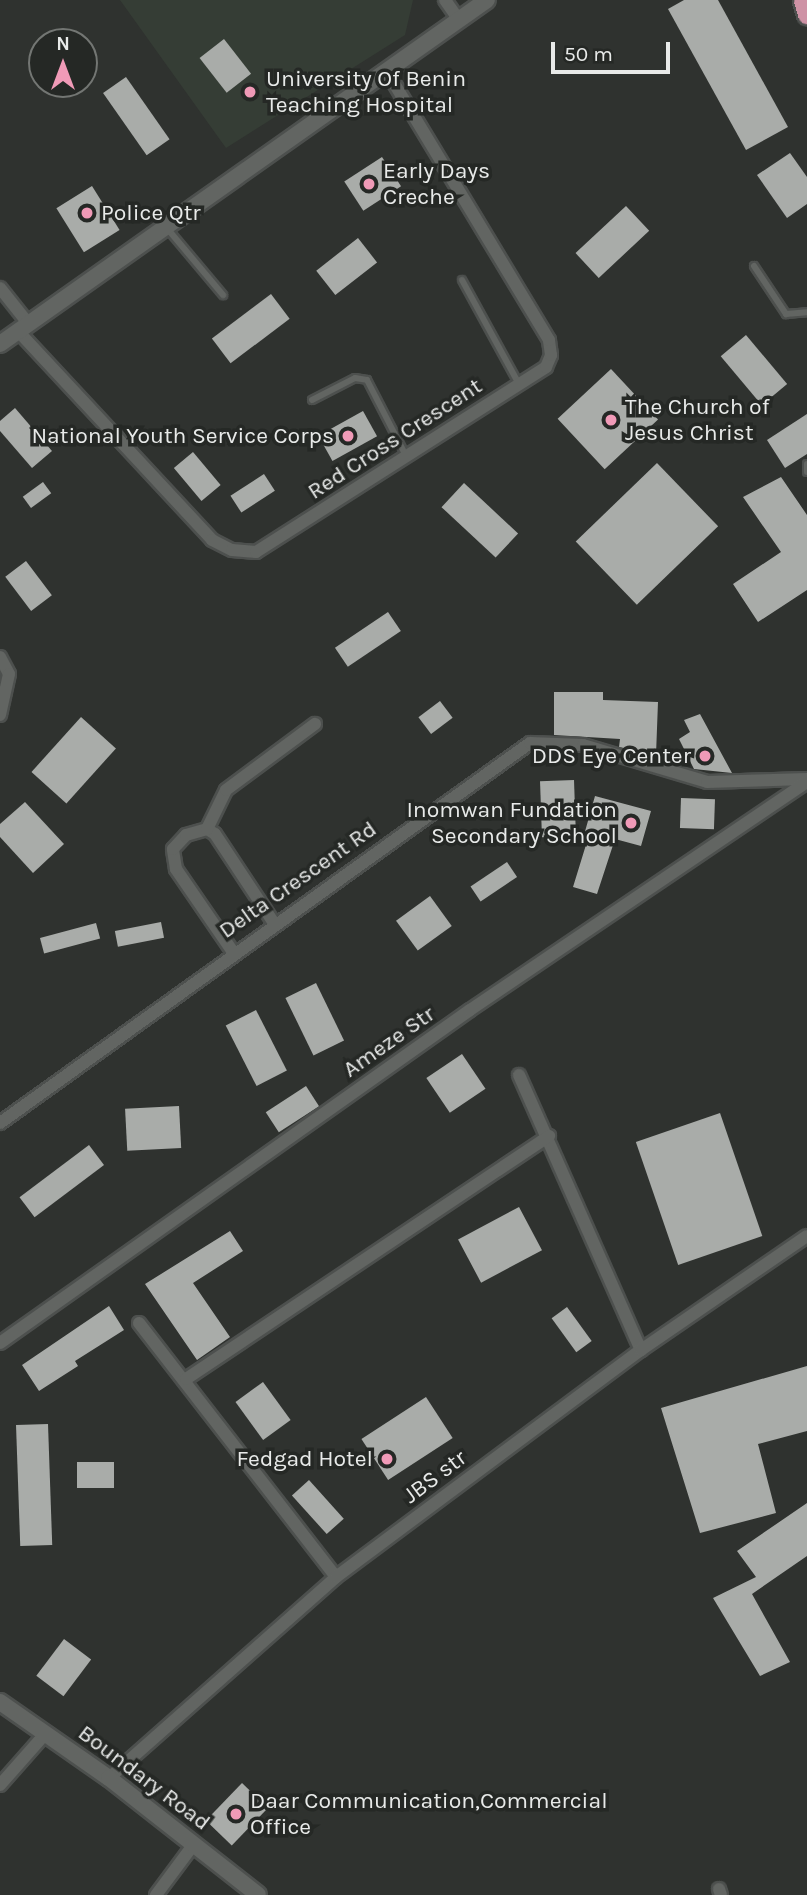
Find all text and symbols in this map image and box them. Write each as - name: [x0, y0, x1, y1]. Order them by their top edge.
- north arrow: [28, 28, 98, 98]
- scale bar: [555, 28, 674, 72]
- text: N: [56, 33, 70, 55]
- text: 50 m: [564, 42, 613, 66]
- place label: University Of Benin Teaching Hospital: [266, 65, 466, 119]
- marker: University Of Benin Teaching Hospital: [240, 82, 260, 102]
- place label: Early Days Creche: [383, 157, 490, 211]
- marker: Early Days Creche: [361, 176, 377, 192]
- place label: Police Qtr: [101, 199, 201, 227]
- marker: Police Qtr: [79, 205, 95, 221]
- street label: Red Cross Crescent: [303, 372, 487, 506]
- place label: The Church of Jesus Christ: [625, 393, 770, 447]
- marker: The Church of Jesus Christ: [603, 412, 619, 428]
- place label: National Youth Service Corps: [31, 422, 334, 450]
- marker: National Youth Service Corps: [340, 428, 356, 444]
- place label: DDS Eye Center: [532, 742, 691, 770]
- marker: DDS Eye Center: [697, 748, 713, 764]
- place label: Inomwan Fundation Secondary School: [406, 796, 617, 850]
- street label: Delta Crescent Rd: [214, 815, 382, 945]
- marker: Inomwan Fundation Secondary School: [623, 815, 639, 831]
- street label: Ameze Str: [338, 1000, 440, 1084]
- street label: JBS str: [398, 1444, 472, 1510]
- place label: Fedgad Hotel: [237, 1445, 373, 1473]
- marker: Fedgad Hotel: [379, 1451, 395, 1467]
- street label: Boundary Road: [72, 1719, 216, 1837]
- place label: Daar Communication,Commercial Office: [250, 1787, 608, 1841]
- marker: Daar Communication,Commercial Office: [228, 1806, 244, 1822]

